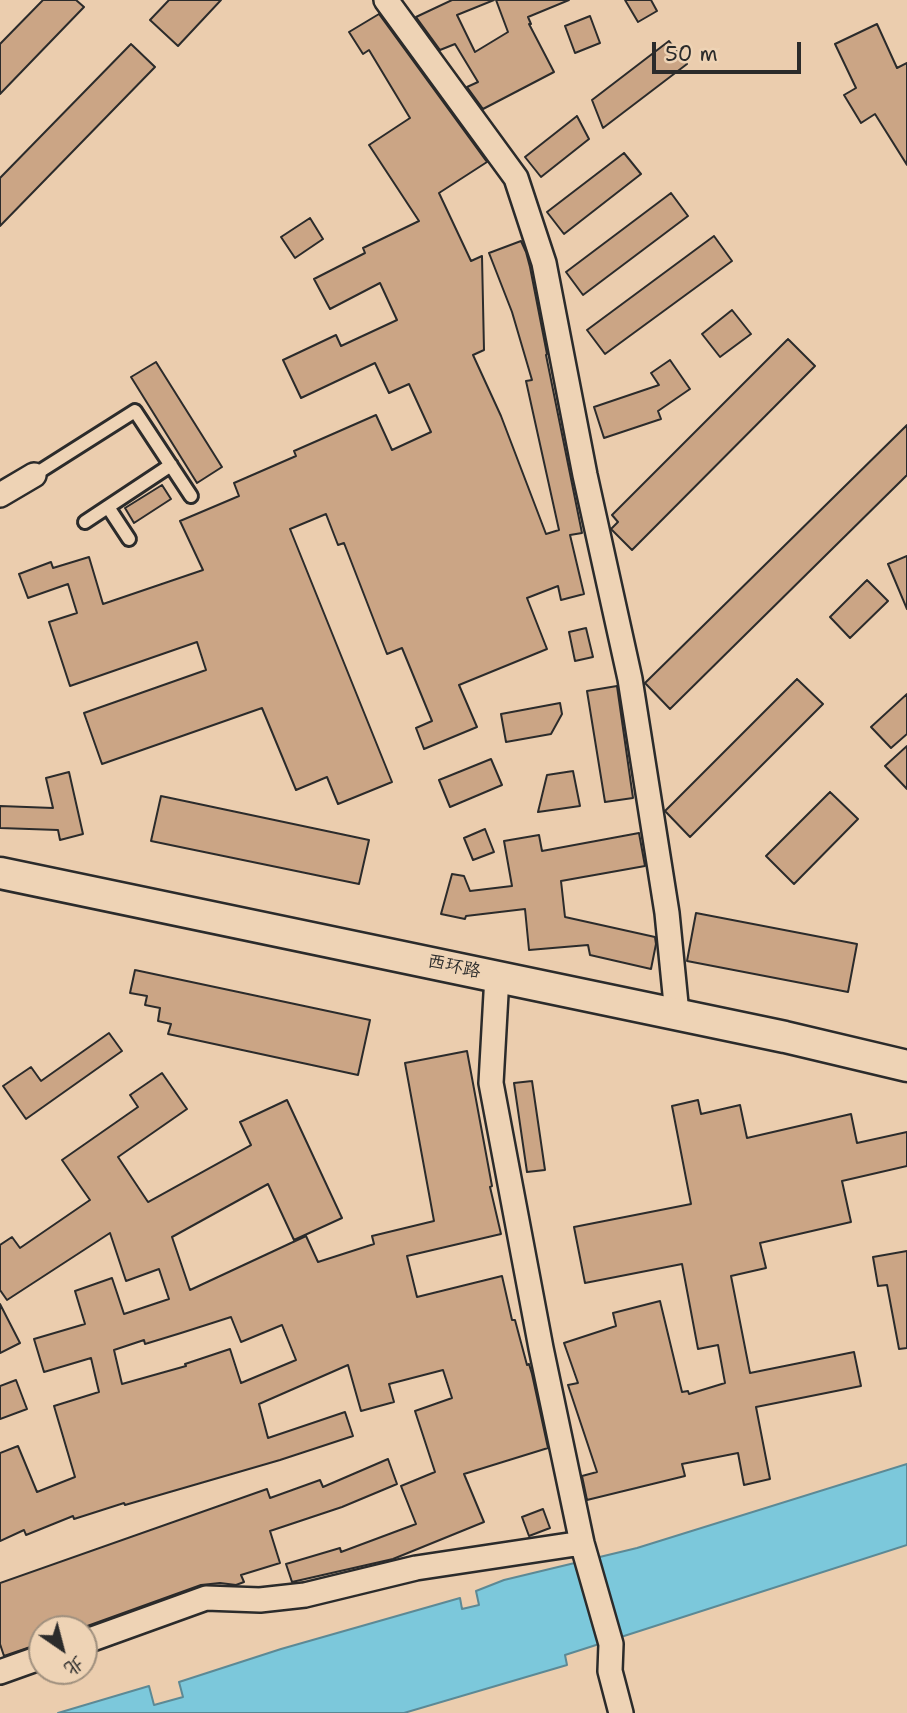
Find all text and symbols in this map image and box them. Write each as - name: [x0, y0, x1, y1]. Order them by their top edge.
- scale bar: [655, 28, 804, 72]
- text: 50 m: [665, 40, 718, 68]
- street label: 西环路: [425, 951, 483, 983]
- north arrow: [28, 1615, 98, 1685]
- text: 北: [59, 1650, 89, 1682]

